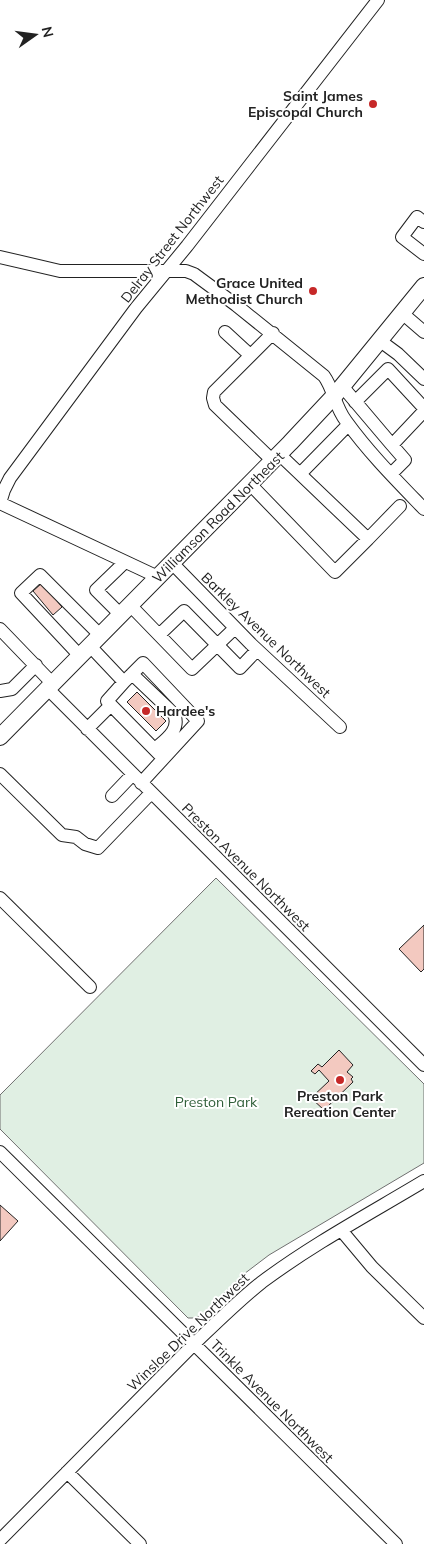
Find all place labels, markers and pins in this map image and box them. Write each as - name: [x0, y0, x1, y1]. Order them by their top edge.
- place label: Saint James Episcopal Church: [248, 87, 363, 121]
- marker: Saint James Episcopal Church: [367, 98, 379, 110]
- place label: Grace United Methodist Church: [185, 274, 303, 308]
- marker: Grace United Methodist Church: [307, 285, 319, 297]
- place label: Hardee's: [156, 702, 215, 720]
- marker: Hardee's: [140, 705, 152, 717]
- marker: Preston Park Rereation Center: [334, 1074, 346, 1086]
- place label: Preston Park Rereation Center: [284, 1087, 397, 1121]

